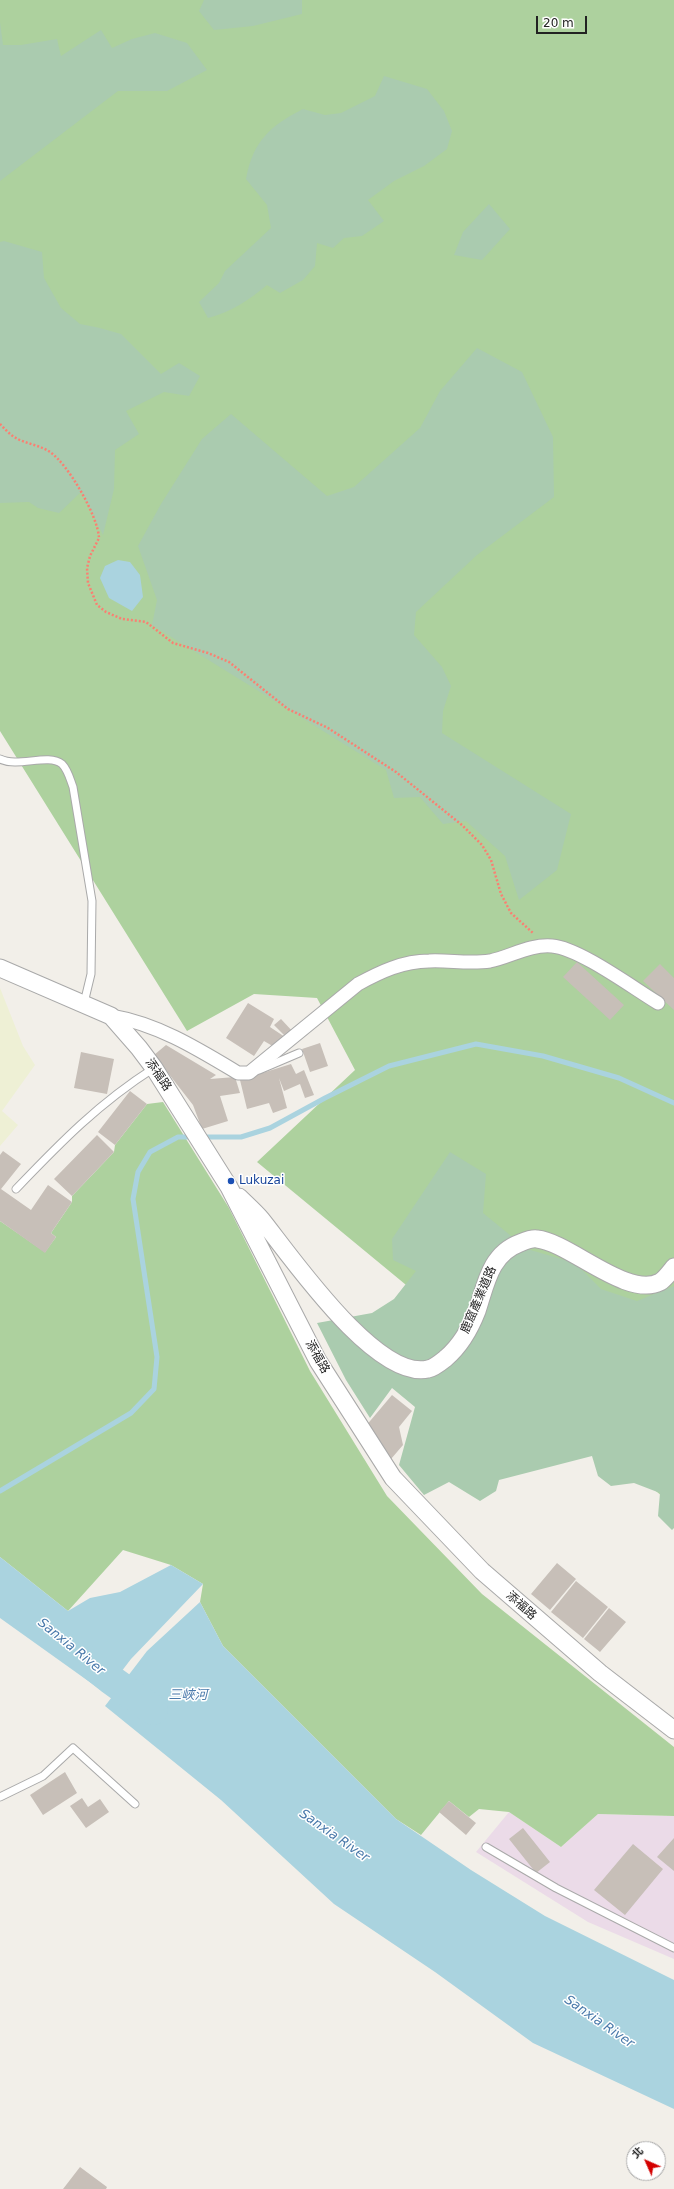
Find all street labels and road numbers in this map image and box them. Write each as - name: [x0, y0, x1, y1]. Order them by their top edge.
- street label: 添福路: [142, 1056, 174, 1094]
- street label: 鹿窟產業道路: [458, 1264, 500, 1336]
- street label: 添福路: [302, 1338, 332, 1376]
- street label: 添福路: [503, 1589, 539, 1623]

